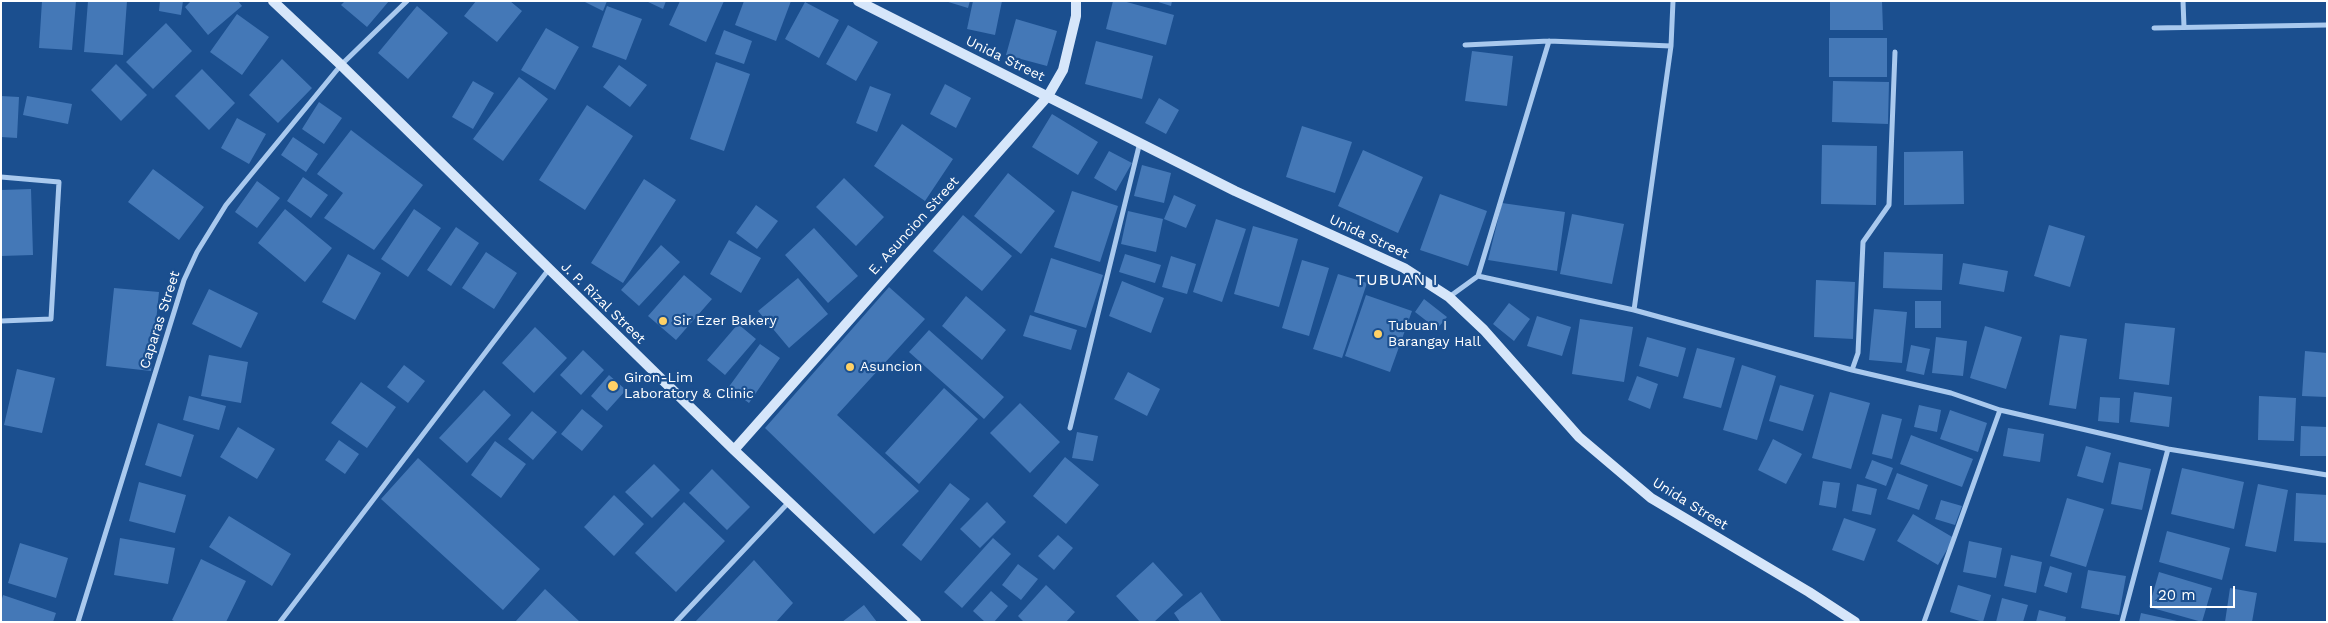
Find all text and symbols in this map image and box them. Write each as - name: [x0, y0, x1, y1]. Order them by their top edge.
- street label: Unida Street: [963, 33, 1047, 85]
- street label: E. Asuncion Street: [865, 173, 963, 279]
- street label: Unida Street: [1327, 211, 1411, 263]
- street label: J. P. Rizal Street: [557, 258, 649, 348]
- street label: Caparas Street: [136, 269, 184, 371]
- district label: TUBUAN I: [1355, 270, 1439, 290]
- place label: Sir Ezer Bakery: [673, 313, 777, 329]
- marker: Sir Ezer Bakery: [657, 315, 669, 327]
- place label: Tubuan I Barangay Hall: [1388, 318, 1481, 351]
- marker: Tubuan I Barangay Hall: [1372, 328, 1384, 340]
- place label: Asuncion: [860, 359, 922, 375]
- marker: Asuncion: [844, 361, 856, 373]
- place label: Giron-Lim Laboratory & Clinic: [624, 370, 754, 402]
- marker: Giron-Lim Laboratory & Clinic: [606, 379, 620, 393]
- street label: Unida Street: [1649, 474, 1731, 534]
- scale bar: [2153, 576, 2238, 608]
- text: 20 m: [2158, 586, 2196, 604]

